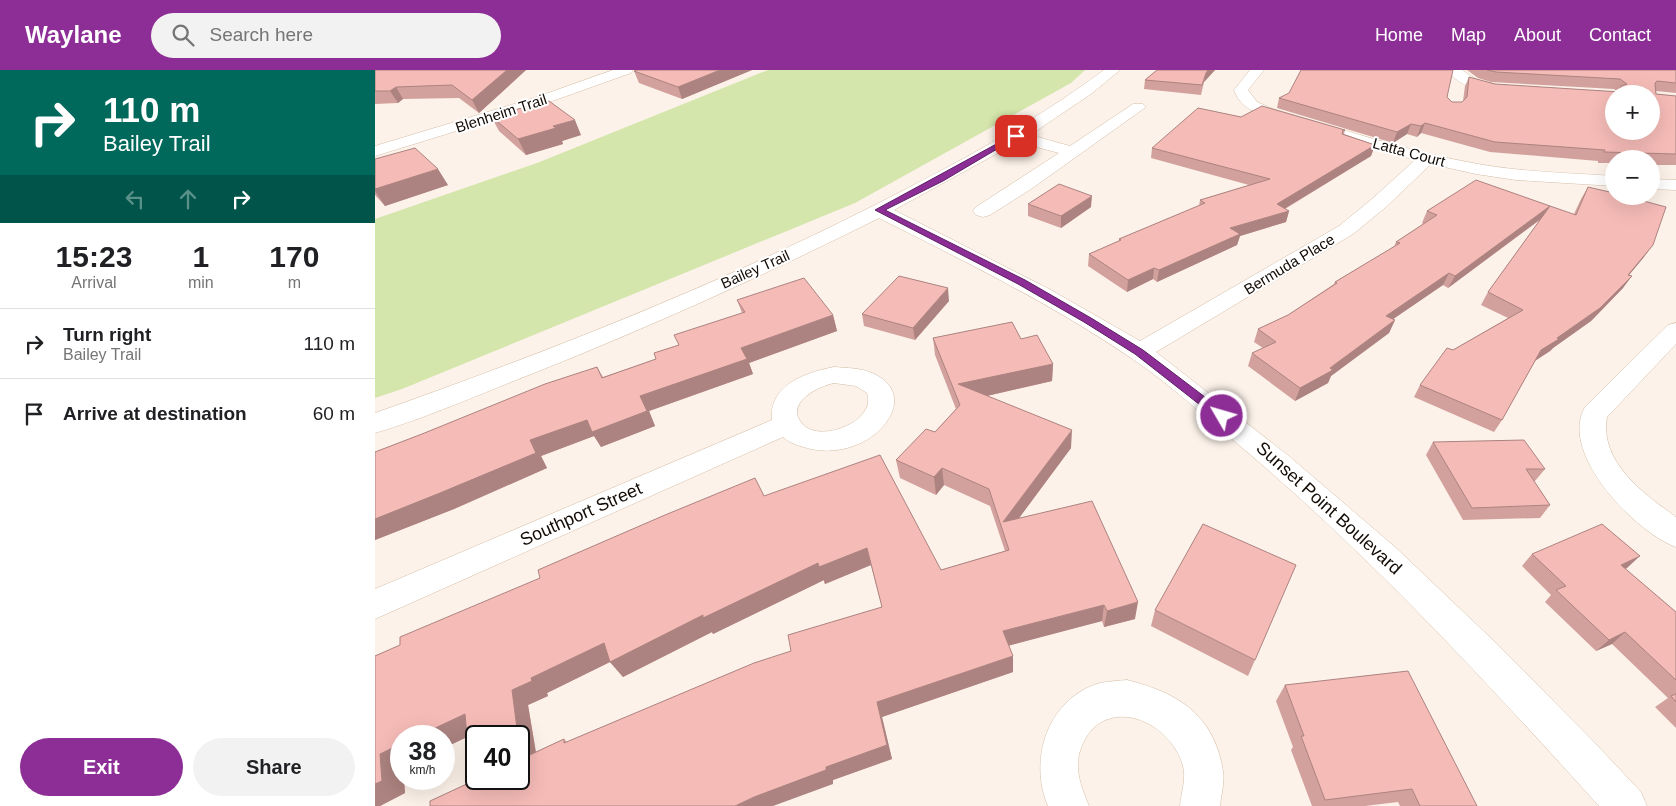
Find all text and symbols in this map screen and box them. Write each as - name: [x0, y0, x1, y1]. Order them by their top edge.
- search box: [151, 13, 501, 58]
- text: Waylane: [25, 21, 121, 48]
- icon: search: [169, 21, 197, 49]
- text: Search here: [209, 24, 313, 45]
- text: Home: [1375, 25, 1423, 45]
- text: Map: [1451, 25, 1486, 45]
- text: About: [1514, 25, 1561, 45]
- text: Contact: [1589, 25, 1651, 45]
- map controls: [1605, 85, 1660, 205]
- button: +: [1605, 85, 1660, 140]
- icon: right: [20, 90, 85, 155]
- text: 110 m: [103, 90, 200, 129]
- street label: Blenheim Trail: [453, 90, 549, 136]
- pin: [995, 115, 1037, 157]
- icon: arrive: [1002, 122, 1030, 150]
- text: Bailey Trail: [103, 131, 211, 156]
- street label: Latta Court: [1371, 134, 1448, 170]
- button: −: [1605, 150, 1660, 205]
- icon: left: [121, 185, 149, 213]
- icon: ahead: [174, 185, 202, 213]
- icon: right: [227, 185, 255, 213]
- street label: Bermuda Place: [1241, 230, 1337, 298]
- text: 15:23: [56, 240, 132, 273]
- text: 1: [192, 240, 209, 273]
- text: 170: [269, 240, 319, 273]
- street label: Bailey Trail: [718, 246, 792, 292]
- text: Arrival: [71, 274, 117, 291]
- text: min: [188, 274, 214, 291]
- text: m: [288, 274, 301, 291]
- text: Turn right: [63, 324, 151, 345]
- icon: right: [20, 330, 48, 358]
- text: 110 m: [304, 333, 355, 354]
- text: Bailey Trail: [63, 346, 141, 363]
- position arrow: [1195, 389, 1247, 441]
- icon: arrive: [20, 400, 48, 428]
- text: Arrive at destination: [63, 403, 247, 424]
- text: 60 m: [313, 403, 355, 424]
- street label: Sunset Point Boulevard: [1252, 438, 1406, 578]
- street label: Southport Street: [517, 478, 645, 550]
- speed limit sign: 40: [465, 725, 530, 790]
- text: 38: [409, 737, 436, 765]
- button: Exit: [20, 738, 183, 796]
- button: Share: [193, 738, 355, 796]
- text: km/h: [409, 763, 436, 777]

